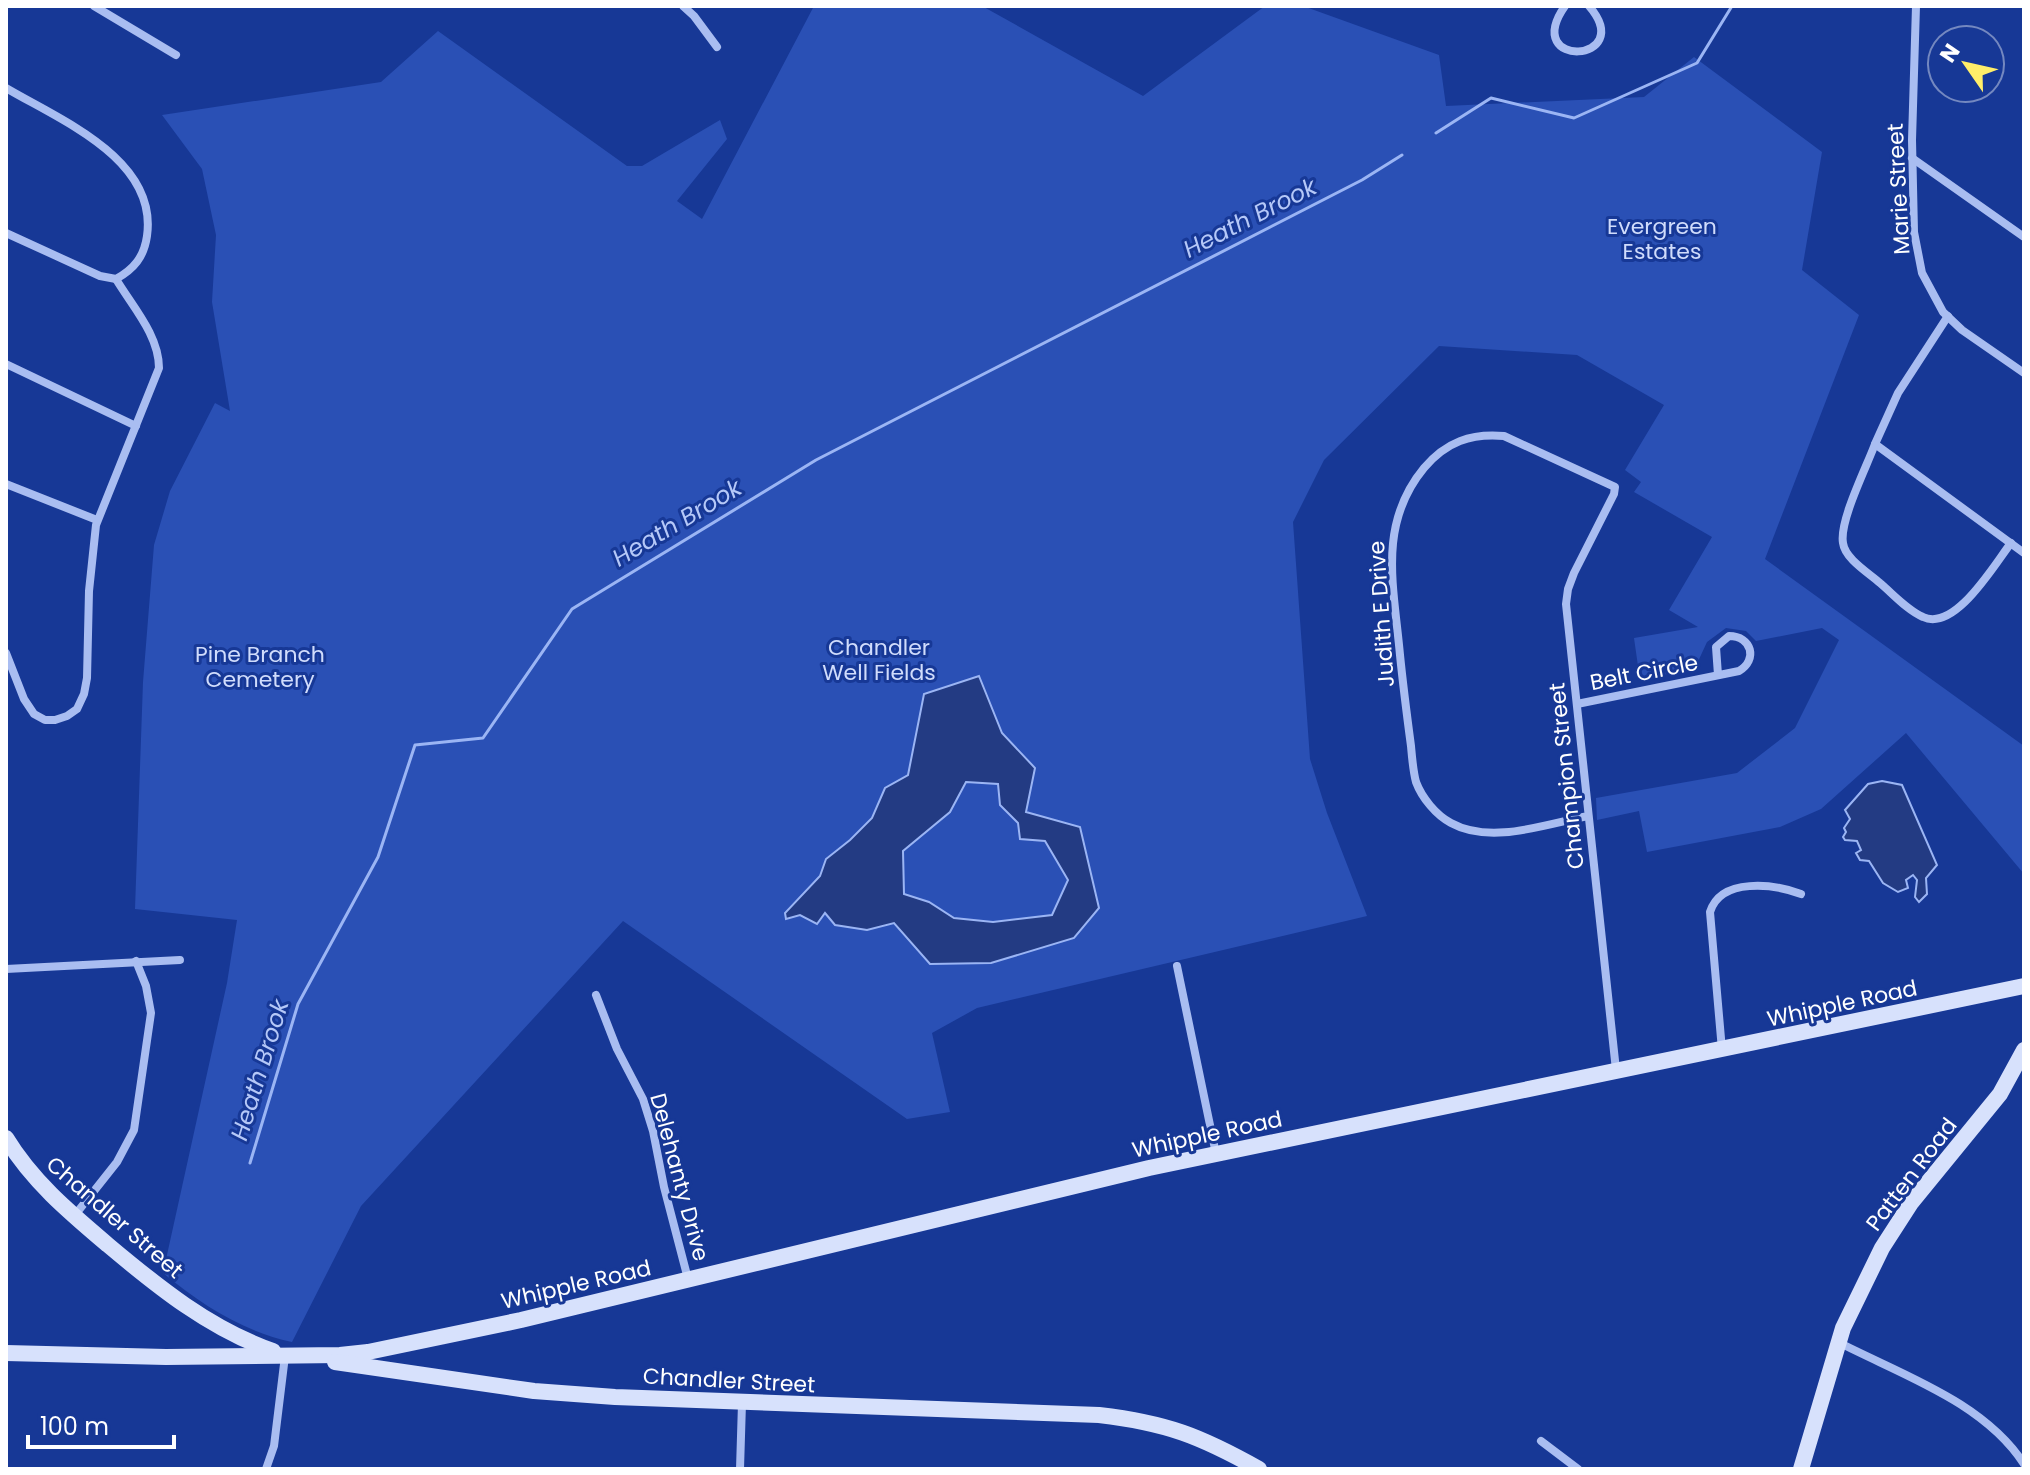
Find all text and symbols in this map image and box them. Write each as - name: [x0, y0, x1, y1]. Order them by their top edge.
- north arrow: [1926, 24, 2006, 104]
- text: N: [1932, 38, 1967, 69]
- street label: Marie Street: [1880, 123, 1917, 255]
- water label: Heath Brook: [1177, 169, 1324, 265]
- park label: Evergreen Estates: [1607, 211, 1717, 267]
- water label: Heath Brook: [606, 470, 749, 574]
- street label: Judith E Drive: [1361, 540, 1402, 688]
- park label: Chandler Well Fields: [822, 632, 936, 688]
- park label: Pine Branch Cemetery: [195, 639, 325, 695]
- street label: Belt Circle: [1587, 647, 1701, 698]
- street label: Champion Street: [1541, 681, 1592, 871]
- street label: Whipple Road: [1764, 972, 1920, 1035]
- water label: Heath Brook: [222, 994, 297, 1144]
- street label: Delehanty Drive: [642, 1090, 717, 1265]
- street label: Whipple Road: [1129, 1103, 1285, 1166]
- street label: Patten Road: [1859, 1111, 1964, 1237]
- street label: Chandler Street: [39, 1149, 190, 1286]
- street label: Whipple Road: [498, 1252, 654, 1317]
- street label: Chandler Street: [642, 1361, 816, 1400]
- scale bar: [28, 1399, 174, 1449]
- text: 100 m: [40, 1410, 109, 1443]

